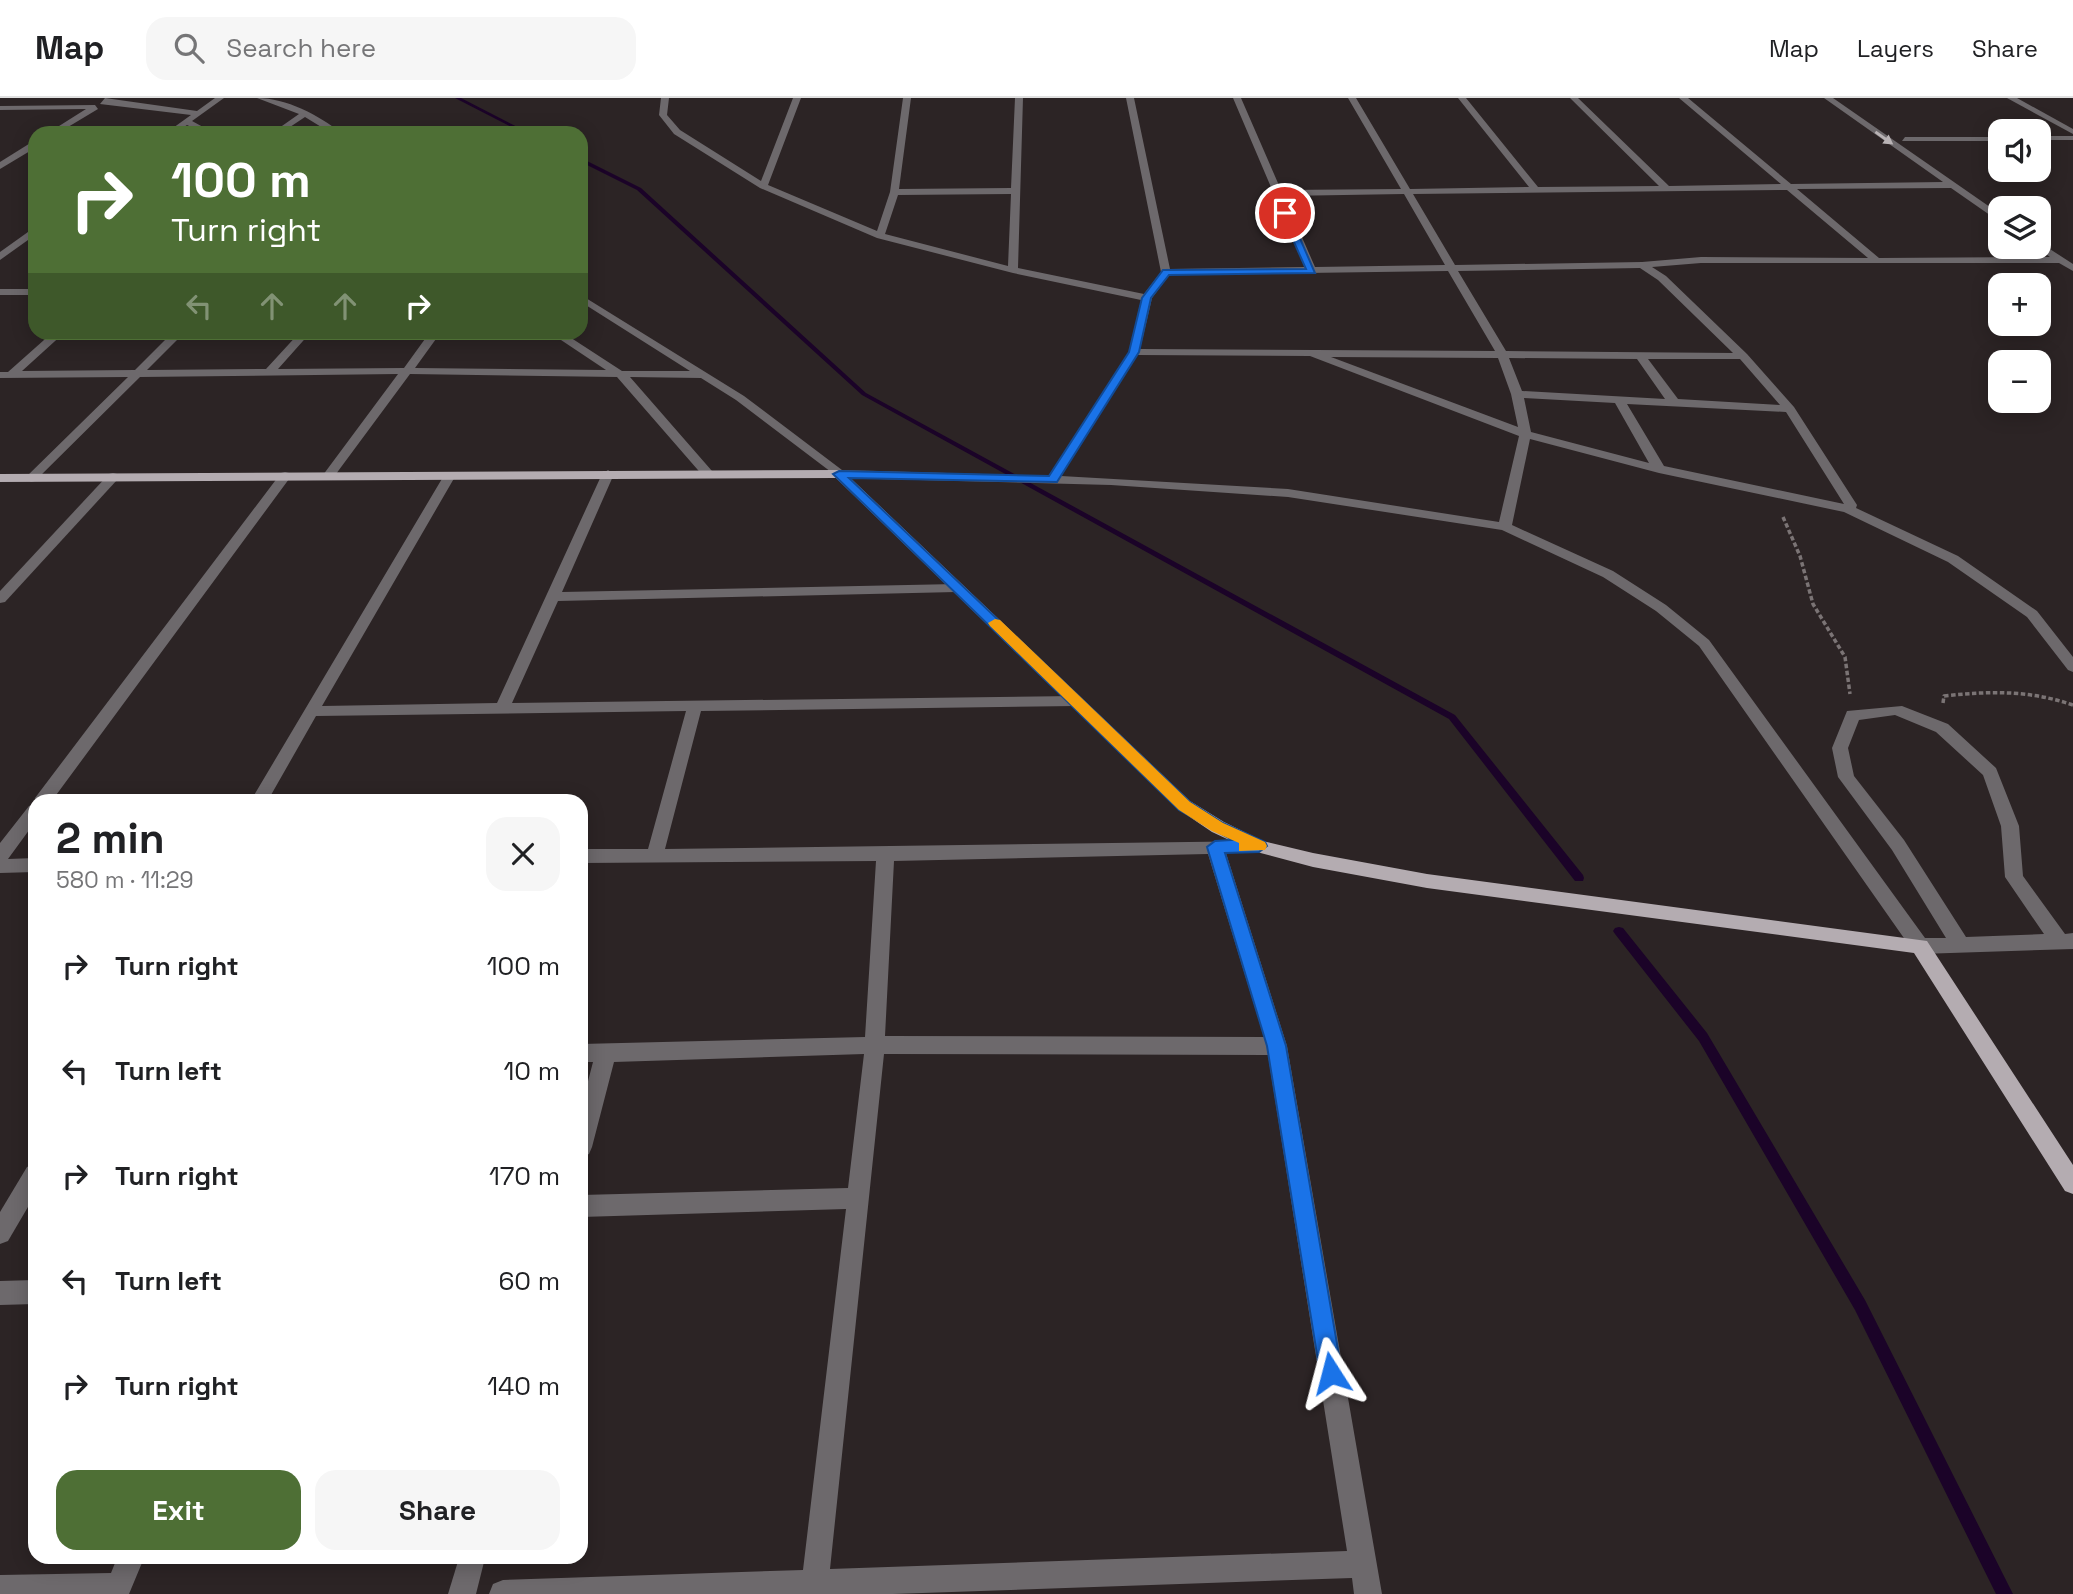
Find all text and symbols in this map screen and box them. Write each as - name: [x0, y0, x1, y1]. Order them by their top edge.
- search box: [146, 17, 636, 80]
- text: Map: [35, 27, 104, 69]
- icon: search: [170, 29, 208, 67]
- text: Search here: [226, 31, 376, 65]
- text: Map: [1769, 33, 1819, 64]
- text: Layers: [1857, 33, 1934, 64]
- text: Share: [1972, 33, 2038, 64]
- map controls: [1988, 119, 2051, 413]
- button: sound: [1988, 119, 2051, 182]
- one-way arrow: [1875, 131, 1893, 145]
- text: 100 m: [171, 149, 311, 211]
- icon: right: [56, 154, 147, 245]
- pin: [1255, 183, 1315, 243]
- icon: arrive: [1266, 194, 1304, 232]
- button: layers: [1988, 196, 2051, 259]
- text: Turn right: [171, 210, 321, 250]
- button: +: [1988, 273, 2051, 336]
- icon: left: [180, 287, 218, 325]
- icon: ahead: [253, 287, 291, 325]
- icon: ahead: [326, 287, 364, 325]
- icon: right: [399, 287, 437, 325]
- button: −: [1988, 350, 2051, 413]
- text: 2 min: [56, 812, 165, 865]
- button: close: [486, 817, 560, 891]
- text: 580 m · 11:29: [56, 865, 194, 895]
- icon: right: [56, 947, 94, 985]
- text: Turn right: [115, 949, 239, 983]
- text: 100 m: [487, 949, 560, 983]
- icon: left: [56, 1052, 94, 1090]
- text: Turn left: [115, 1054, 222, 1088]
- text: 10 m: [503, 1054, 560, 1088]
- icon: right: [56, 1157, 94, 1195]
- text: Turn right: [115, 1159, 239, 1193]
- text: 170 m: [489, 1159, 560, 1193]
- icon: left: [56, 1262, 94, 1300]
- text: Turn left: [115, 1264, 222, 1298]
- text: 60 m: [498, 1264, 560, 1298]
- position arrow: [1294, 1336, 1368, 1410]
- icon: right: [56, 1367, 94, 1405]
- text: Turn right: [115, 1369, 239, 1403]
- text: 140 m: [487, 1369, 560, 1403]
- button: Exit: [56, 1470, 301, 1550]
- button: Share: [315, 1470, 560, 1550]

